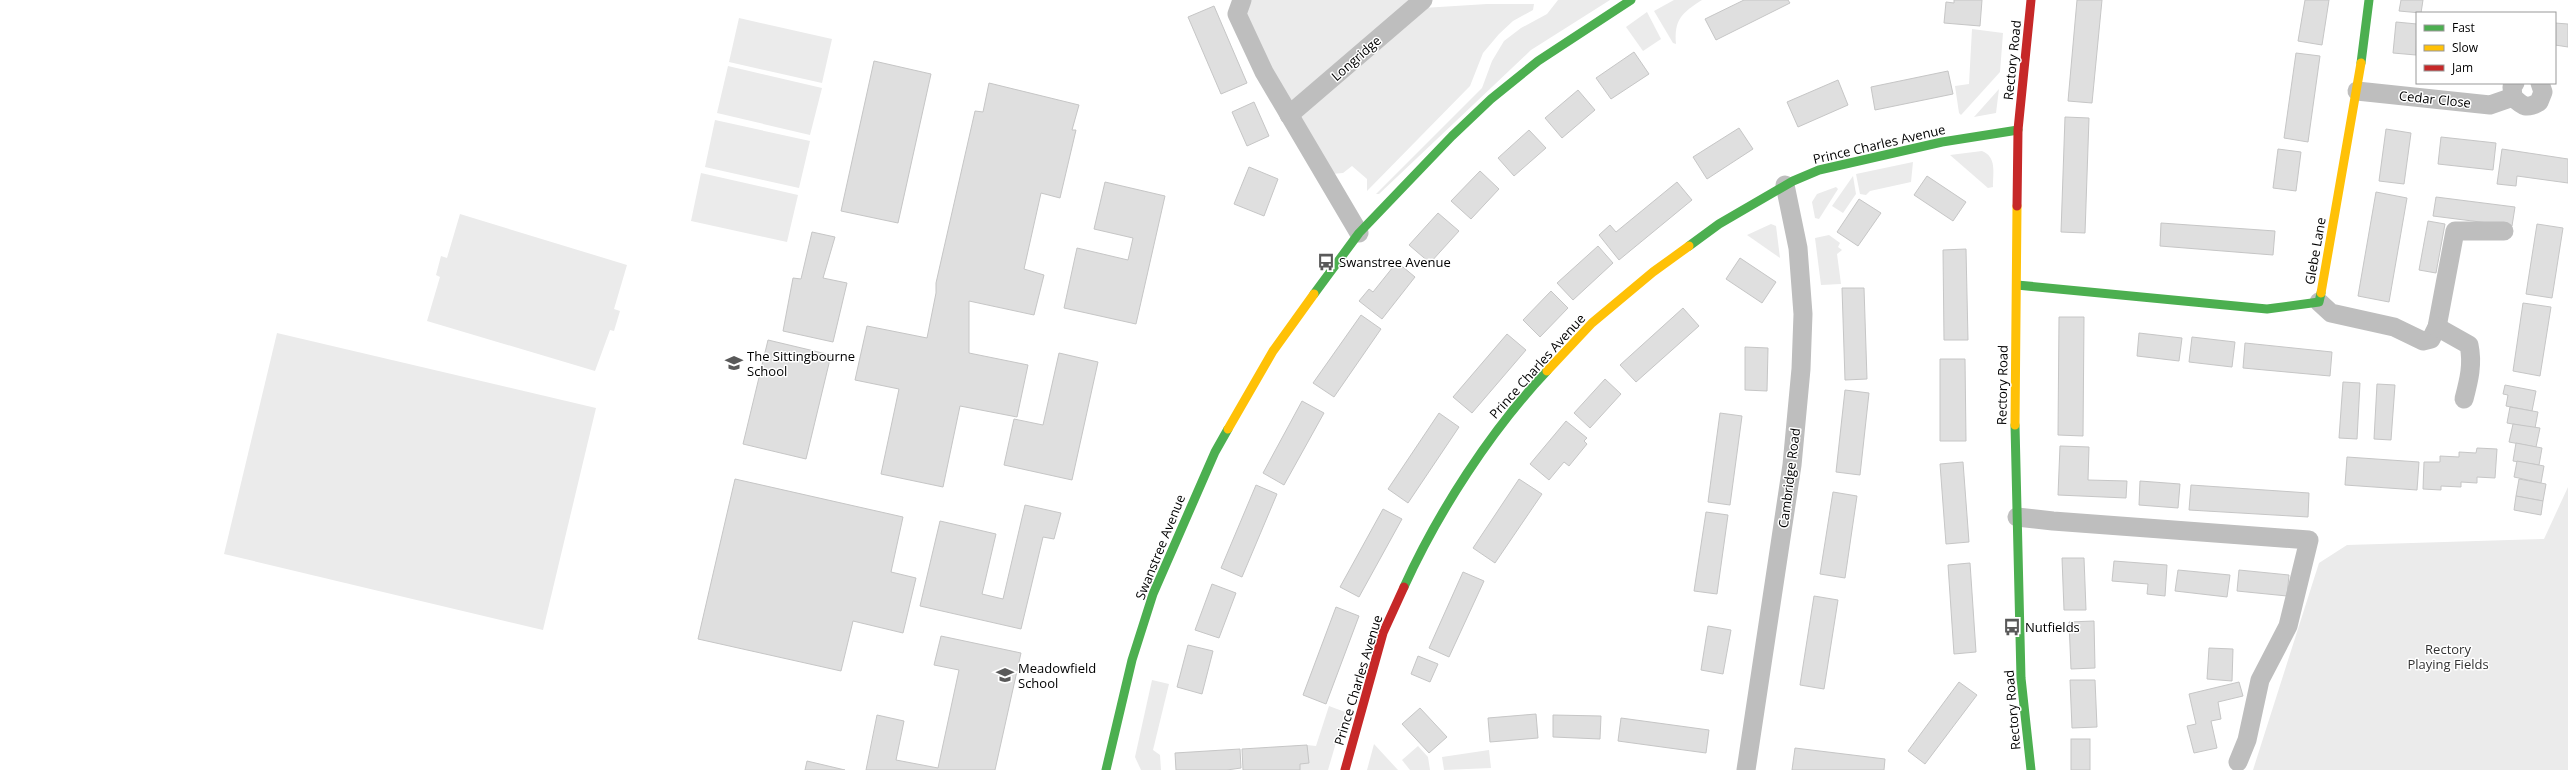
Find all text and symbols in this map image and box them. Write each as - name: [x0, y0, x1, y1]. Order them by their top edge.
- legend: [2416, 12, 2556, 84]
- street label: Rectory Road: [1999, 19, 2025, 101]
- text: Fast: [2452, 19, 2475, 36]
- street label: Longridge: [1327, 31, 1385, 85]
- text: Slow: [2452, 39, 2479, 56]
- text: Jam: [2451, 59, 2473, 76]
- street label: Cedar Close: [2398, 86, 2472, 112]
- street label: Prince Charles Avenue: [1811, 120, 1947, 168]
- street label: Glebe Lane: [2300, 216, 2330, 286]
- bus stop icon: Swanstree Avenue: [1316, 252, 1336, 272]
- place label: Swanstree Avenue: [1339, 253, 1451, 271]
- street label: Prince Charles Avenue: [1485, 310, 1589, 422]
- street label: Rectory Road: [1992, 345, 2012, 425]
- place label: The Sittingbourne School: [747, 347, 855, 380]
- school or university icon: The Sittingbourne School: [724, 353, 744, 373]
- street label: Cambridge Road: [1774, 427, 1804, 529]
- street label: Swanstree Avenue: [1131, 492, 1189, 602]
- street label: Prince Charles Avenue: [1330, 613, 1386, 747]
- bus stop icon: Nutfields: [2002, 617, 2022, 637]
- place label: Nutfields: [2025, 618, 2080, 636]
- park label: Rectory Playing Fields: [2407, 640, 2489, 673]
- place label: Meadowfield School: [1018, 659, 1096, 692]
- school or university icon: Meadowfield School: [995, 665, 1015, 685]
- street label: Rectory Road: [2000, 669, 2024, 751]

